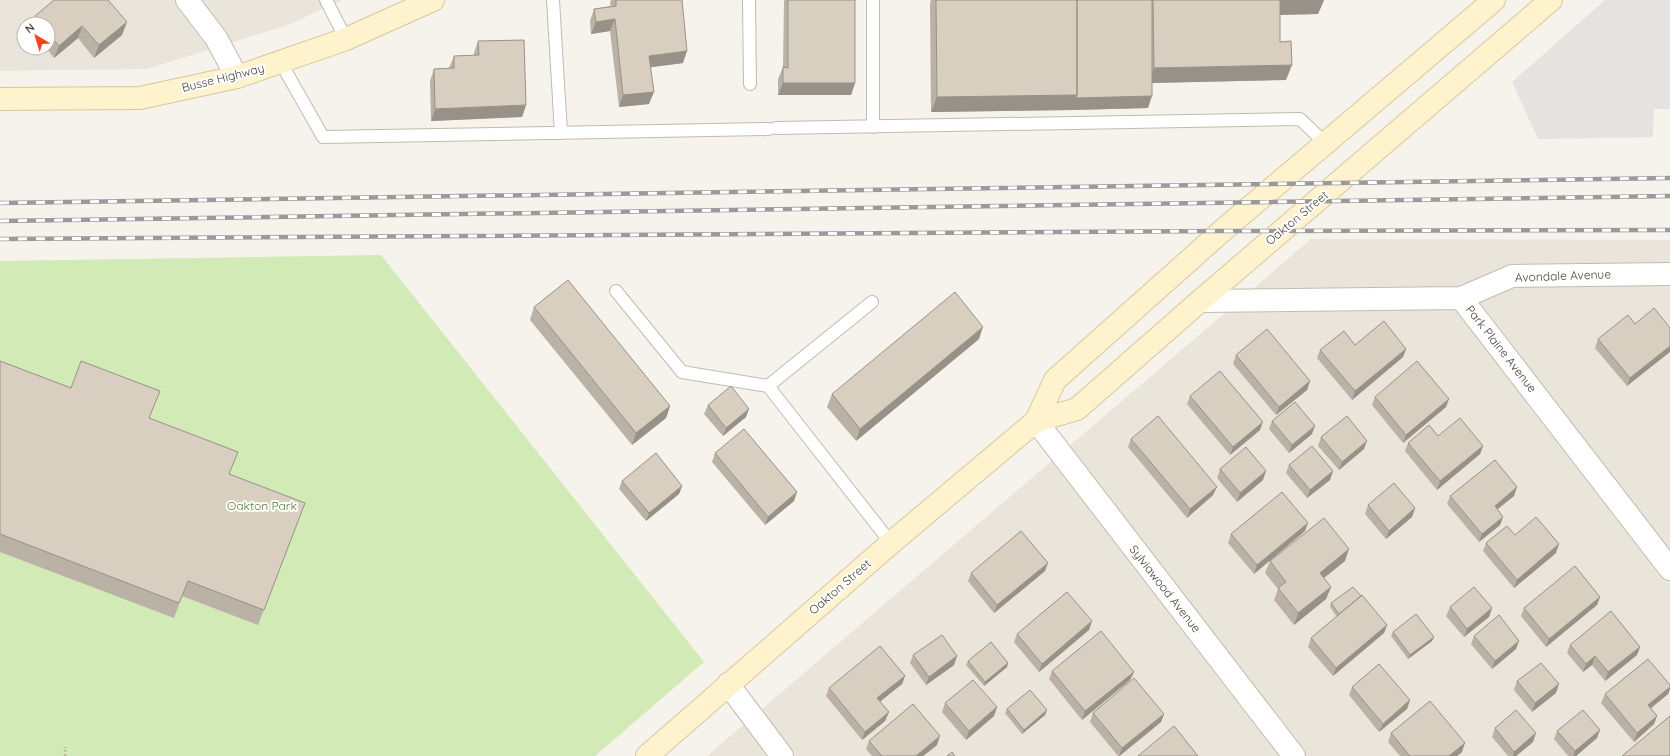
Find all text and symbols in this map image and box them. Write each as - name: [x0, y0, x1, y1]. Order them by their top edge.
- north arrow: [16, 16, 56, 56]
- text: N: [22, 20, 37, 36]
- street label: Busse Highway: [180, 60, 266, 95]
- street label: Oakton Street: [1262, 187, 1331, 248]
- street label: Avondale Avenue: [1515, 266, 1612, 285]
- street label: Park Plaine Avenue: [1463, 302, 1540, 395]
- park label: Oakton Park: [227, 498, 297, 513]
- street label: Sylviawood Avenue: [1126, 542, 1204, 636]
- street label: Oakton Street: [806, 556, 874, 618]

